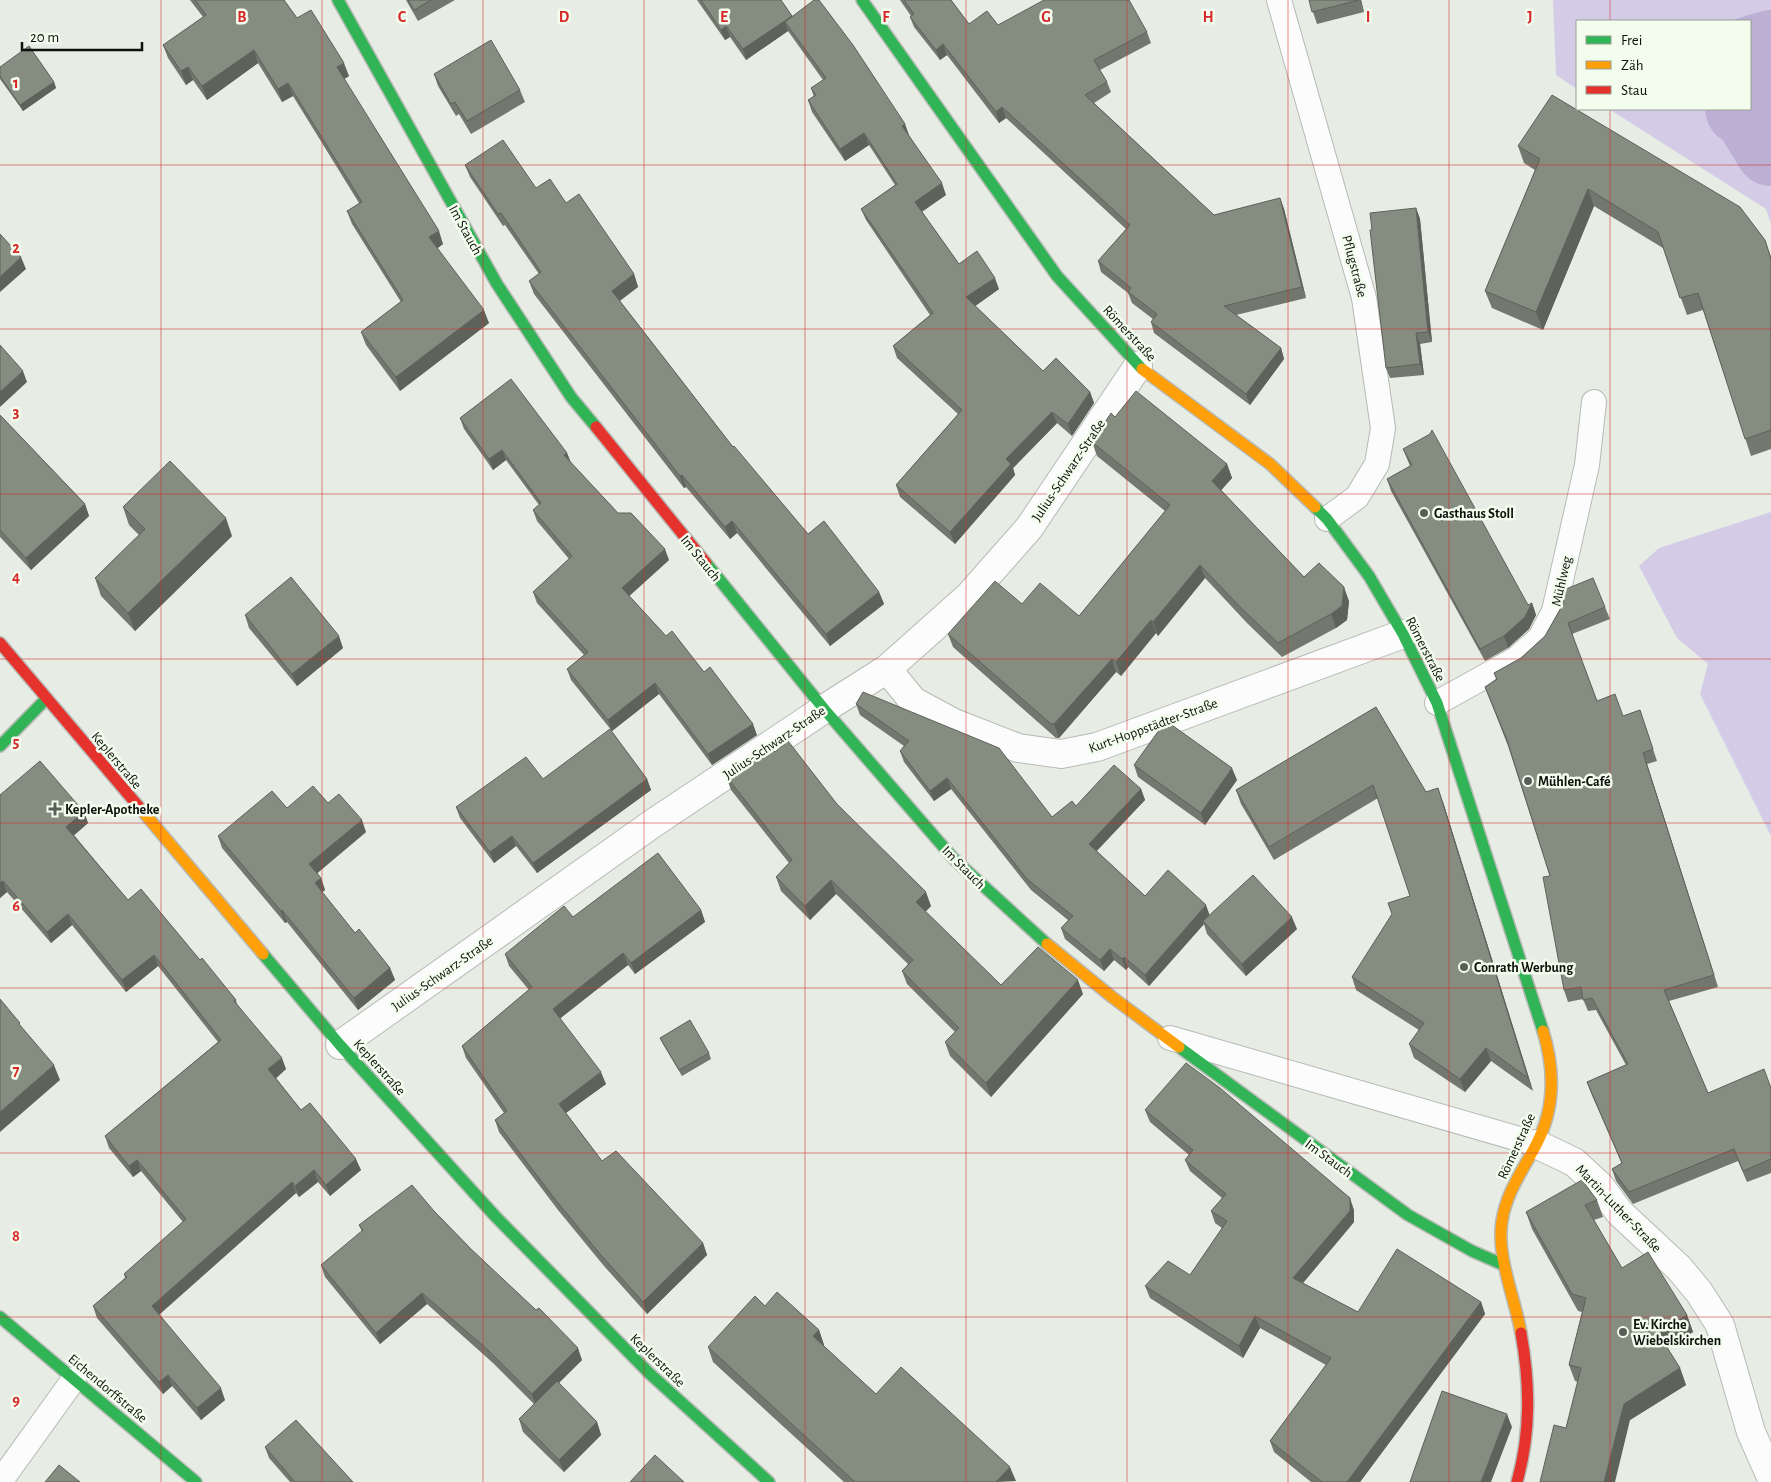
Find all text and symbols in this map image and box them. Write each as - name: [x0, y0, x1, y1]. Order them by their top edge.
- text: B: [237, 9, 247, 25]
- text: C: [398, 9, 407, 25]
- text: D: [559, 9, 570, 25]
- text: E: [720, 9, 728, 25]
- text: F: [882, 9, 890, 25]
- text: G: [1041, 9, 1051, 25]
- text: H: [1202, 9, 1214, 25]
- text: I: [1366, 9, 1370, 25]
- text: J: [1527, 9, 1533, 25]
- scale bar: [22, 20, 142, 52]
- legend: [1576, 20, 1751, 110]
- text: 20 m: [30, 30, 59, 45]
- text: Frei: [1621, 33, 1642, 48]
- text: Zäh: [1621, 58, 1644, 73]
- text: 1: [13, 75, 19, 91]
- text: Stau: [1621, 83, 1648, 98]
- street label: Im Stauch: [446, 203, 484, 258]
- street label: Pflugstraße: [1339, 234, 1369, 299]
- text: 2: [12, 240, 20, 256]
- street label: Römerstraße: [1100, 303, 1159, 364]
- text: 3: [13, 404, 20, 420]
- street label: Julius-Schwarz-Straße: [1030, 417, 1108, 524]
- marker: Gasthaus Stoll: [1418, 507, 1430, 519]
- place label: Gasthaus Stoll: [1434, 507, 1514, 521]
- street label: Im Stauch: [678, 533, 723, 584]
- street label: Mühlweg: [1549, 555, 1575, 608]
- text: 4: [12, 569, 20, 585]
- street label: Römerstraße: [1403, 615, 1447, 684]
- street label: Kurt-Hoppstädter-Straße: [1087, 696, 1220, 756]
- street label: Julius-Schwarz-Straße: [721, 704, 828, 782]
- street label: Keplerstraße: [88, 729, 144, 792]
- text: 5: [13, 734, 20, 750]
- marker: Mühlen-Café: [1522, 775, 1534, 787]
- place label: Mühlen-Café: [1538, 775, 1611, 789]
- marker: Kepler-Apotheke: [49, 803, 61, 815]
- place label: Kepler-Apotheke: [65, 803, 160, 817]
- street label: Im Stauch: [939, 843, 988, 892]
- text: 6: [12, 898, 20, 914]
- street label: Julius-Schwarz-Straße: [389, 934, 496, 1014]
- marker: Conrath Werbung: [1458, 961, 1470, 973]
- place label: Conrath Werbung: [1474, 961, 1574, 975]
- street label: Keplerstraße: [351, 1037, 408, 1098]
- text: 7: [13, 1063, 20, 1079]
- street label: Römerstraße: [1496, 1111, 1538, 1182]
- street label: Im Stauch: [1302, 1137, 1355, 1180]
- street label: Martin-Luther-Straße: [1573, 1162, 1664, 1255]
- text: 8: [12, 1228, 20, 1244]
- place label: Ev. Kirche Wiebelskirchen: [1633, 1318, 1721, 1348]
- marker: Ev. Kirche Wiebelskirchen: [1617, 1326, 1629, 1338]
- street label: Keplerstraße: [627, 1331, 687, 1390]
- street label: Eichendorffstraße: [65, 1352, 149, 1426]
- text: 9: [12, 1392, 20, 1408]

